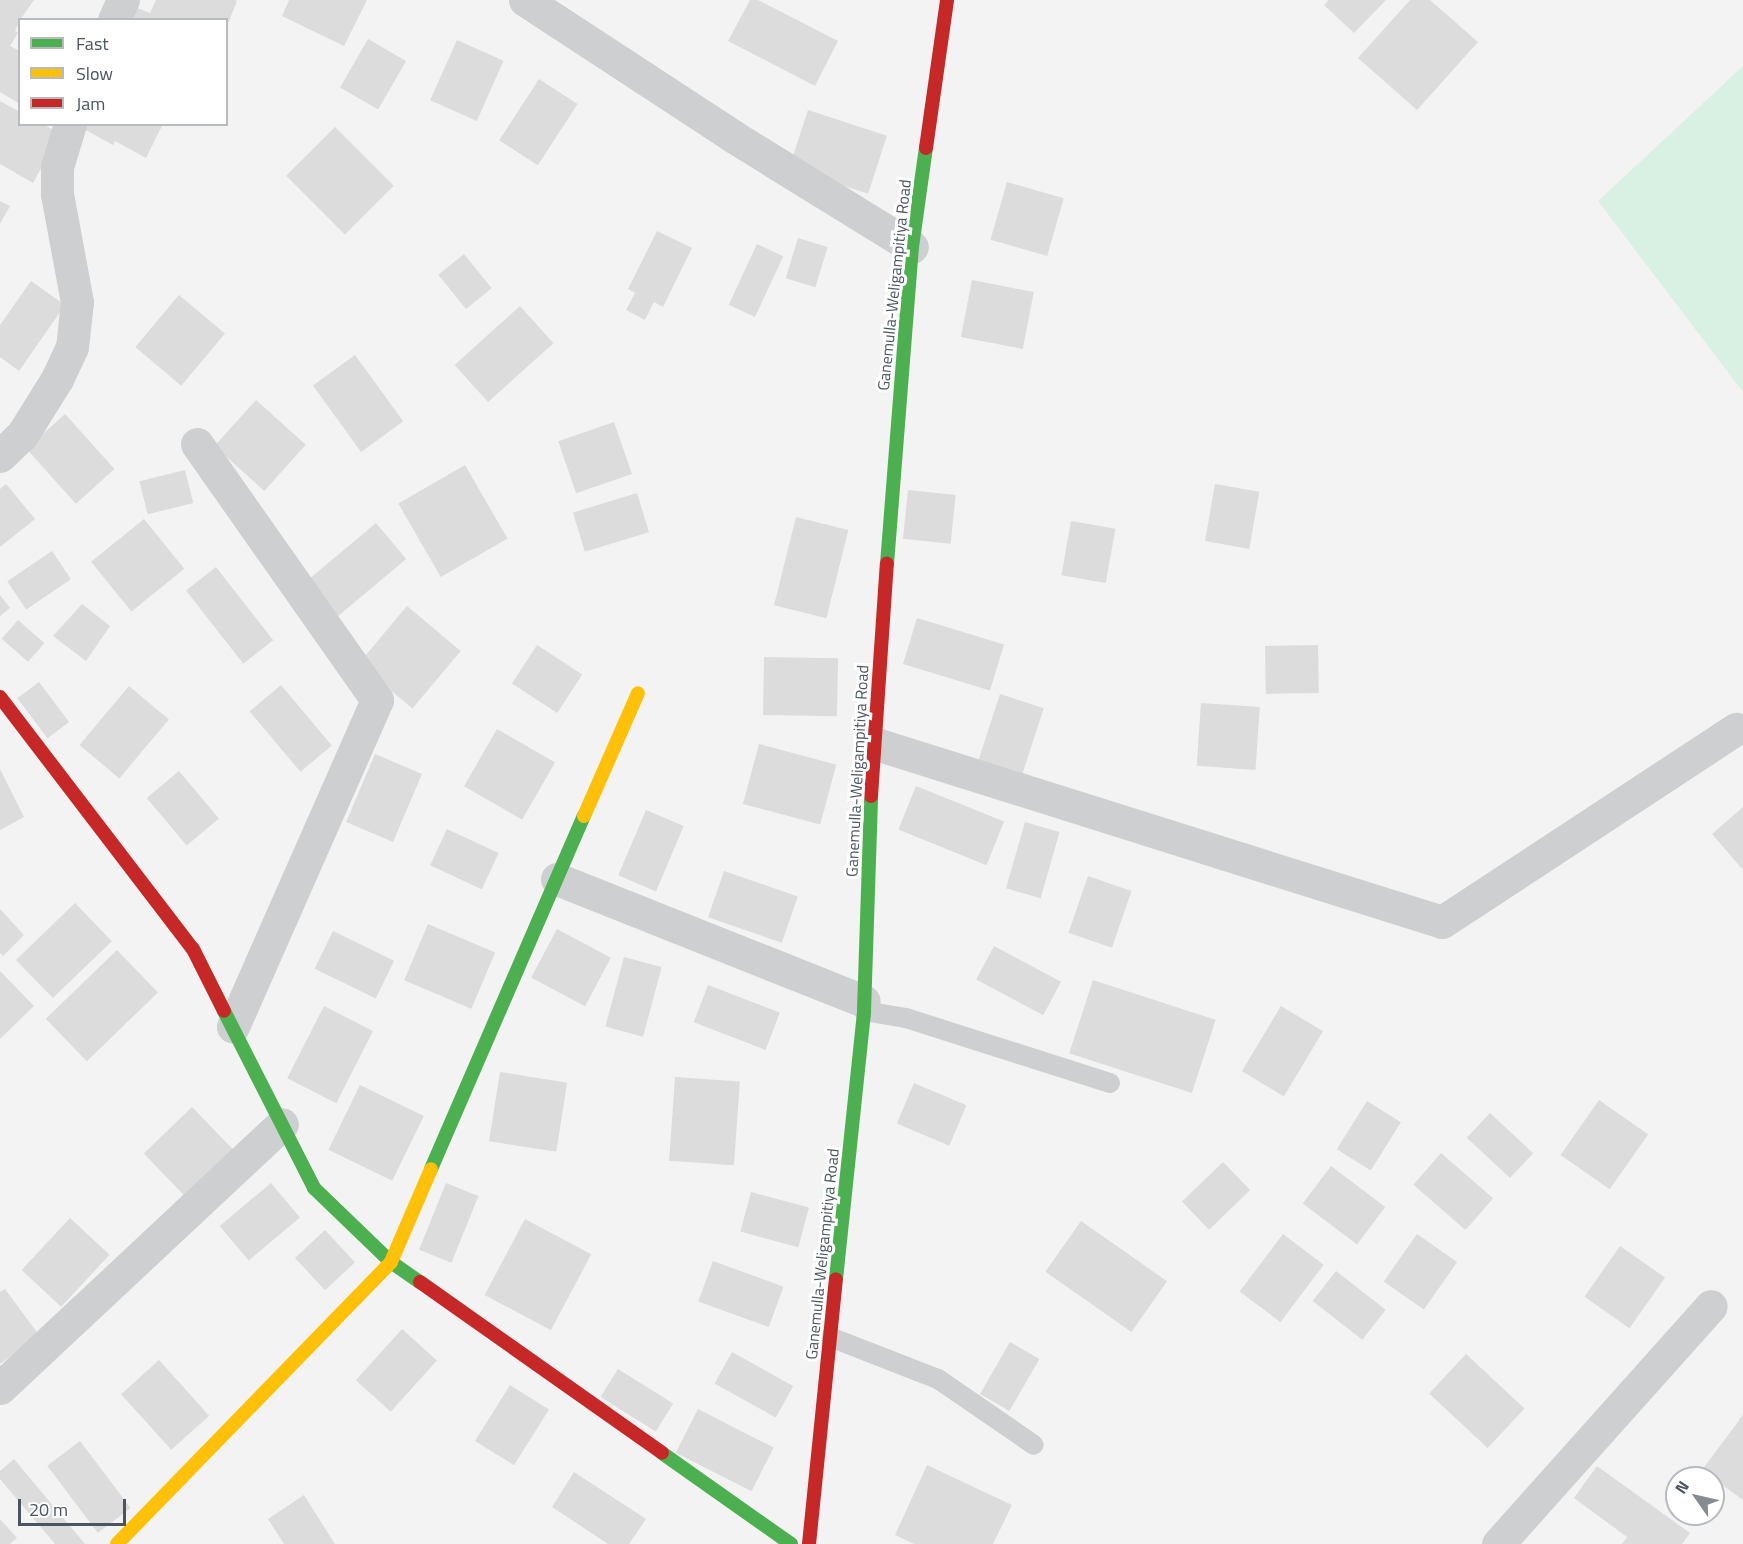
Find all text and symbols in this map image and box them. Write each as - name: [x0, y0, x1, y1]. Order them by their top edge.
- legend: [18, 18, 228, 126]
- text: Fast: [76, 30, 109, 57]
- text: Slow: [76, 60, 113, 87]
- text: Jam: [76, 90, 105, 117]
- street label: Ganemulla-Weligampitiya Road: [873, 179, 915, 391]
- street label: Ganemulla-Weligampitiya Road: [842, 665, 872, 877]
- street label: Ganemulla-Weligampitiya Road: [801, 1148, 843, 1360]
- north arrow: [1665, 1466, 1725, 1526]
- text: N: [1669, 1476, 1695, 1498]
- scale bar: [21, 1487, 129, 1525]
- text: 20 m: [29, 1496, 68, 1523]

